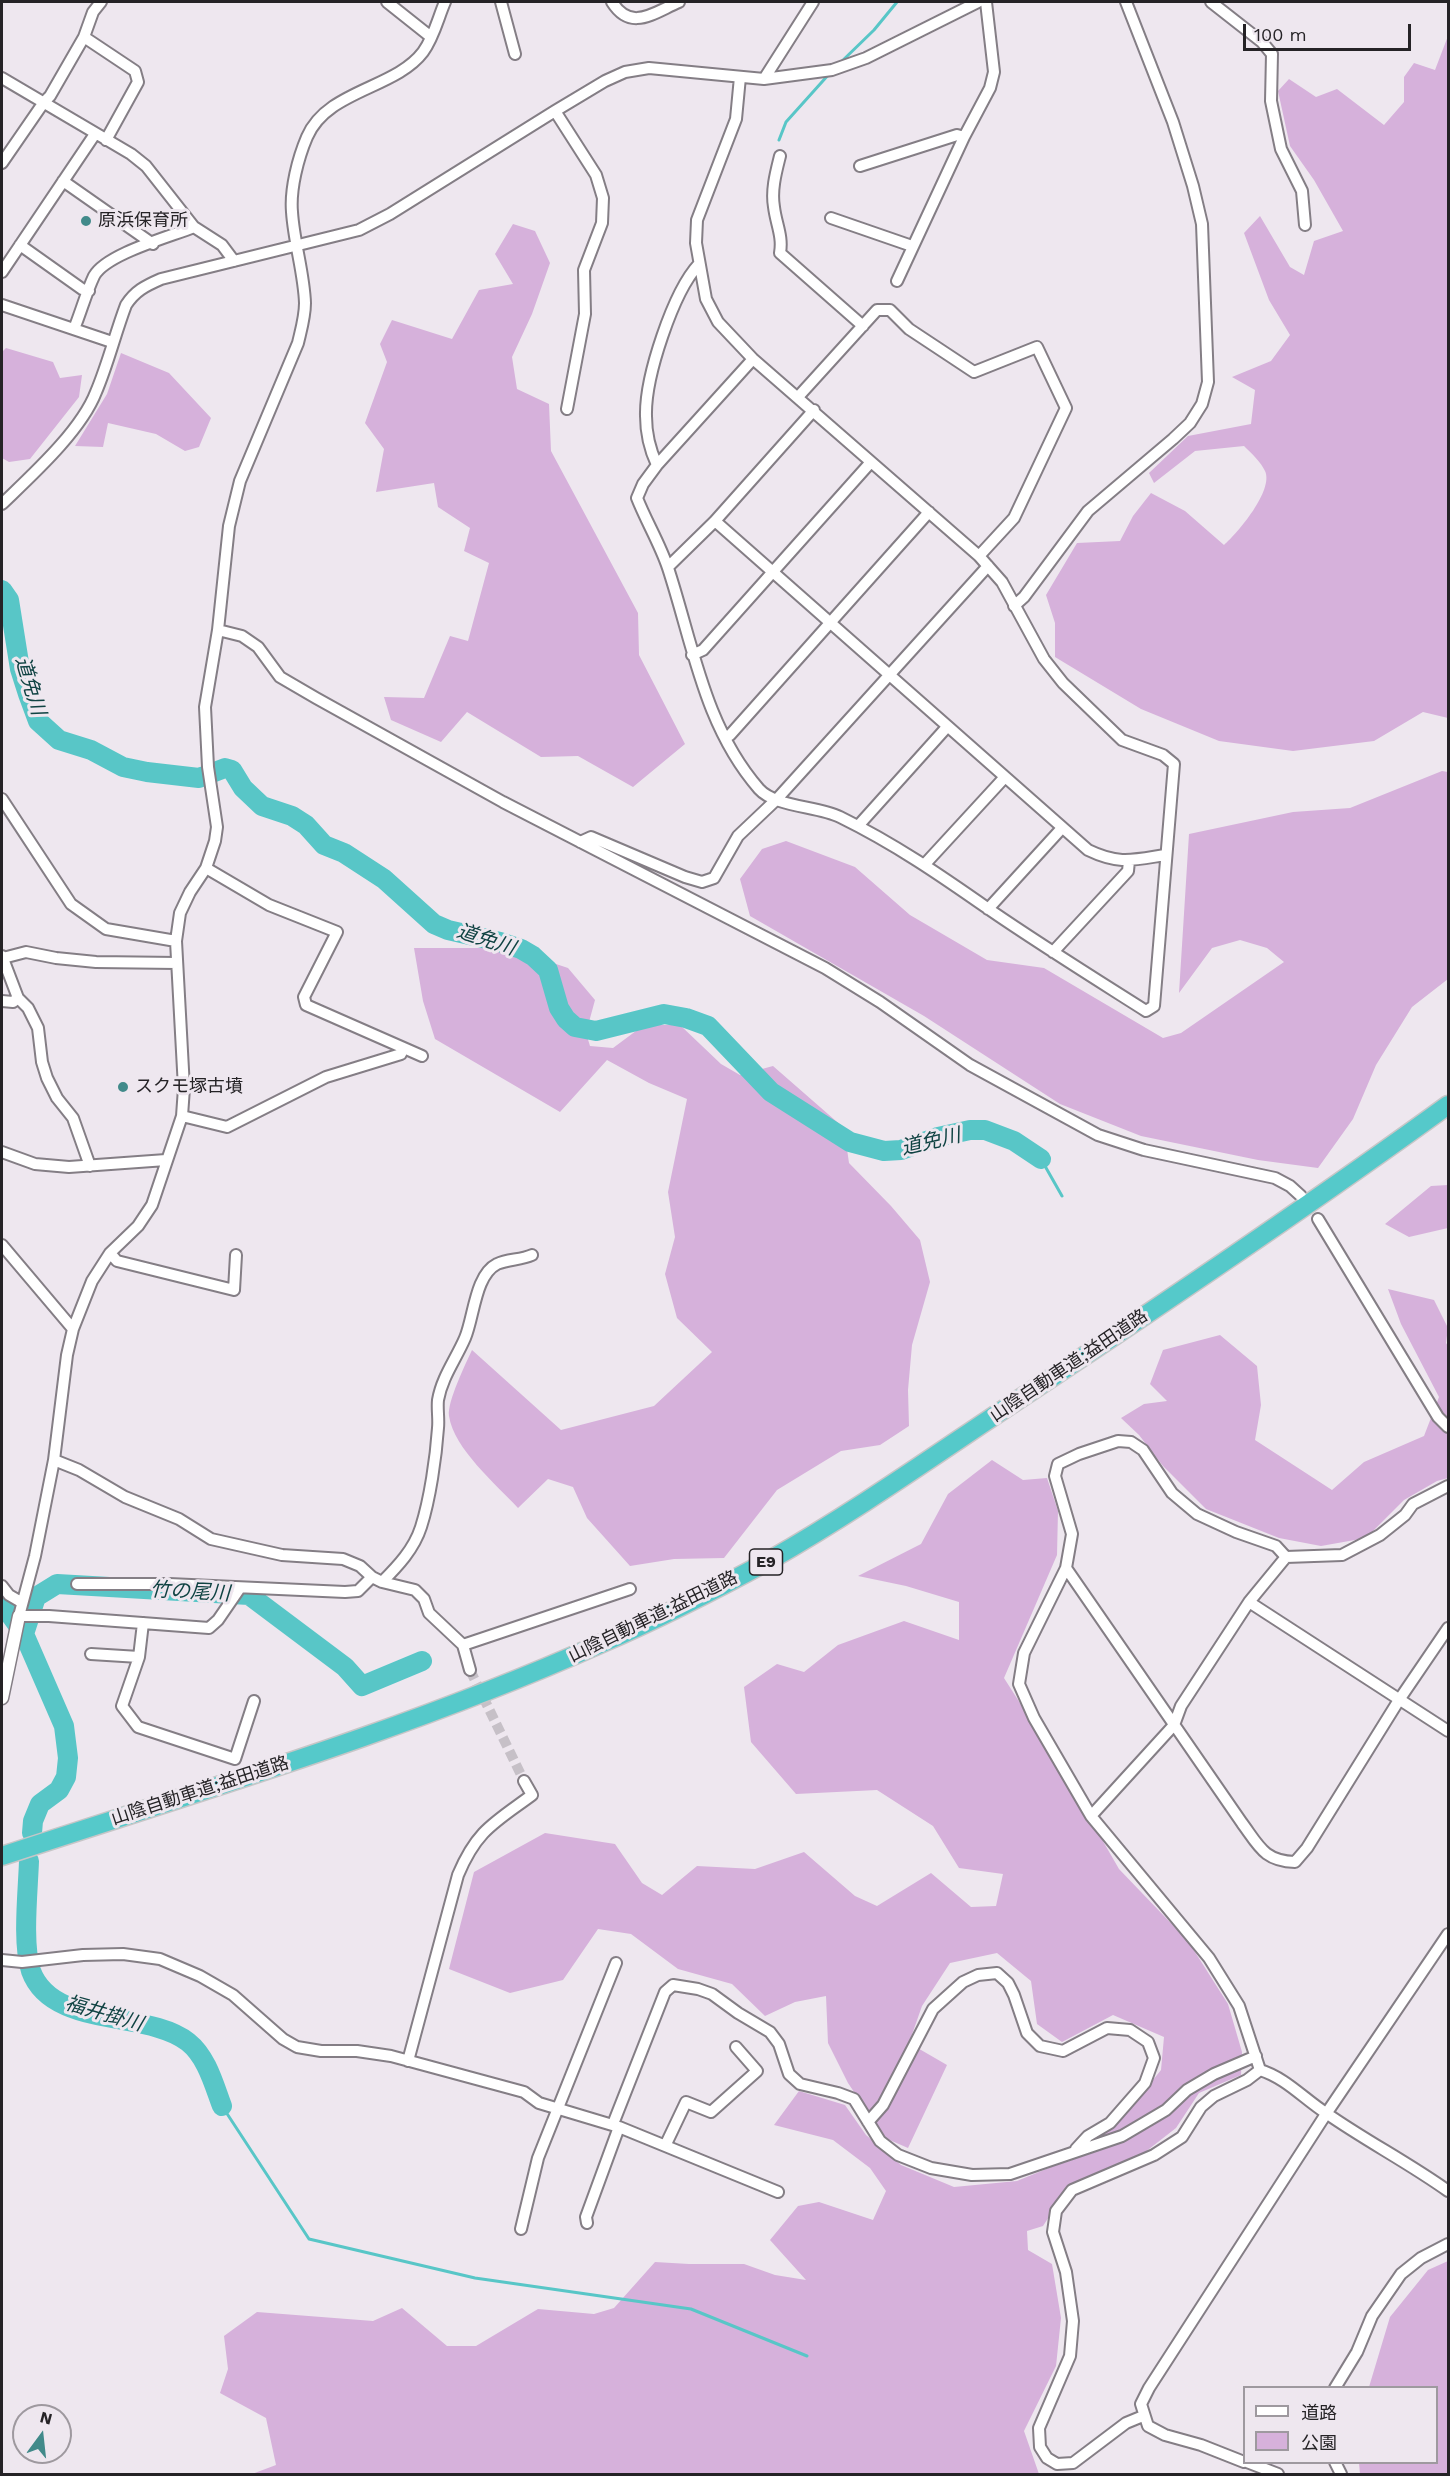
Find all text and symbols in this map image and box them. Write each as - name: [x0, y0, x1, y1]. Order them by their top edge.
- scale bar: [1246, 12, 1414, 50]
- text: 100 m: [1254, 24, 1307, 45]
- place label: 原浜保育所: [98, 210, 188, 232]
- marker: 原浜保育所: [79, 214, 93, 228]
- water label: 道免川: [10, 654, 50, 718]
- water label: 道免川: [454, 919, 518, 961]
- place label: スクモ塚古墳: [135, 1076, 243, 1098]
- marker: スクモ塚古墳: [116, 1080, 130, 1094]
- water label: 道免川: [899, 1124, 963, 1160]
- street label: 山陰自動車道;益田道路: [986, 1305, 1152, 1427]
- road number: E9: [750, 1549, 783, 1575]
- street label: 山陰自動車道;益田道路: [565, 1567, 741, 1667]
- water label: 竹の尾川: [149, 1578, 231, 1606]
- street label: 山陰自動車道;益田道路: [109, 1752, 291, 1830]
- water label: 福井掛川: [62, 1991, 146, 2037]
- legend: [1243, 2386, 1438, 2464]
- text: 道路: [1301, 2402, 1337, 2423]
- north arrow: [12, 2404, 72, 2464]
- text: N: [38, 2407, 54, 2429]
- text: 公園: [1301, 2432, 1337, 2453]

